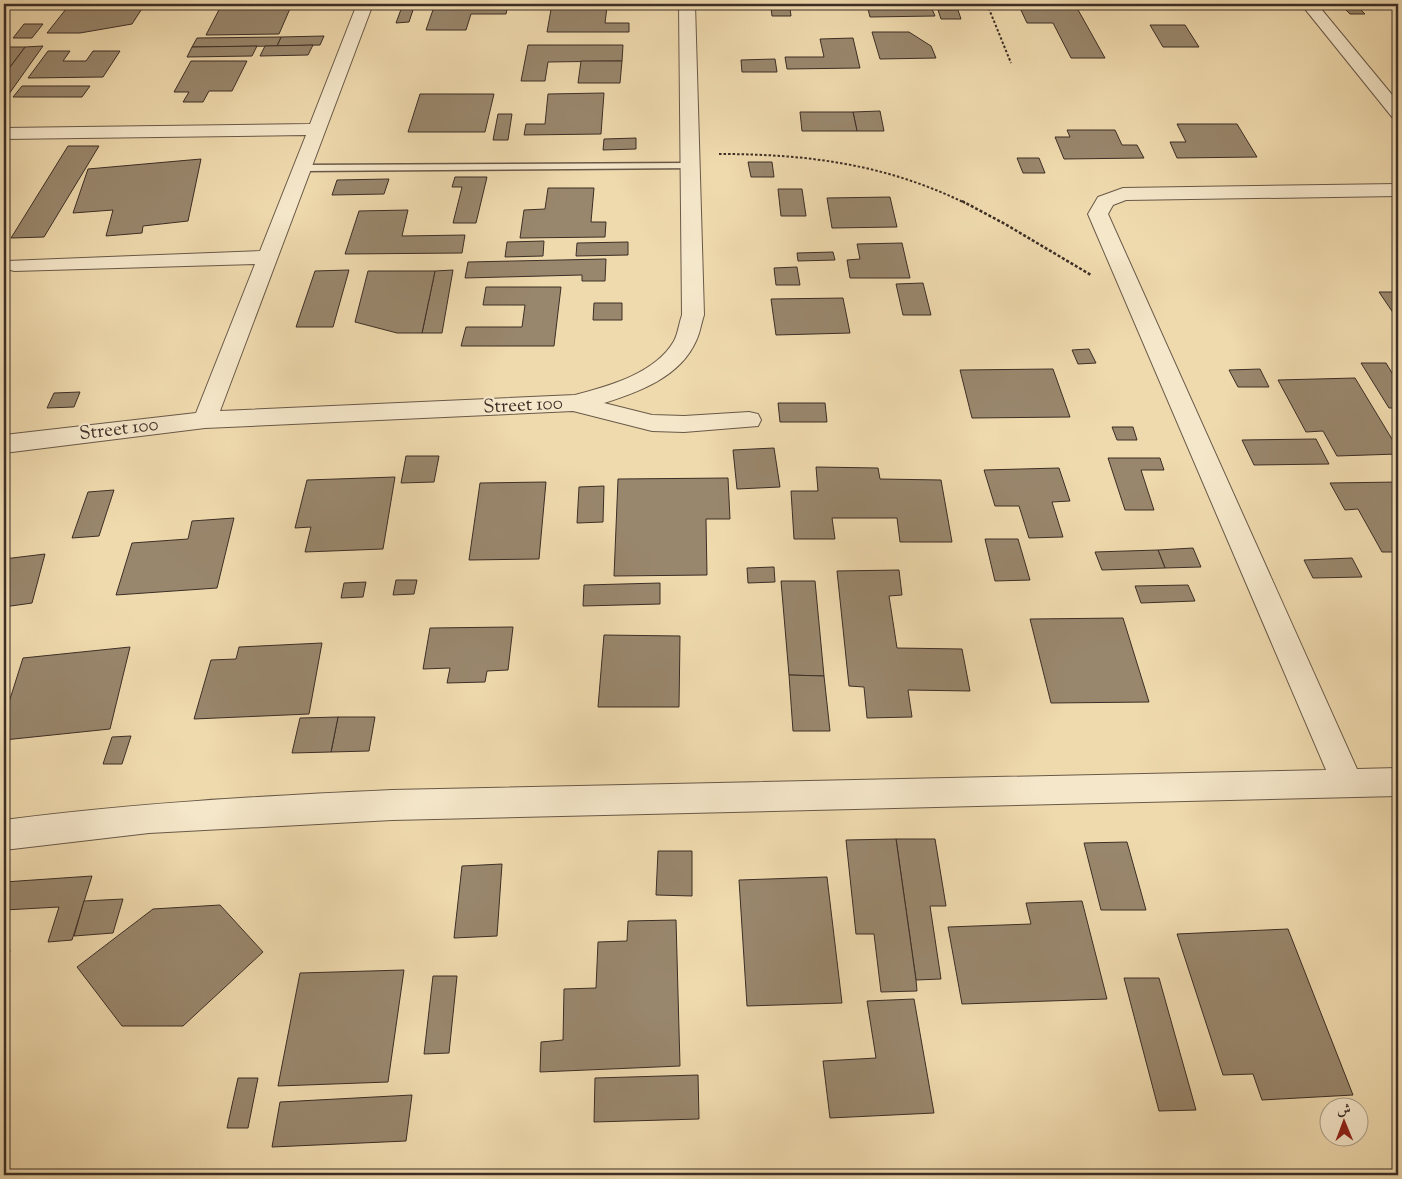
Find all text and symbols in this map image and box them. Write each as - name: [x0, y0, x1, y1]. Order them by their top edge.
- street label: Street 100: [483, 390, 563, 422]
- street label: Street 100: [78, 412, 160, 448]
- north arrow: [1320, 1096, 1370, 1146]
- text: ش: [1337, 1101, 1351, 1121]

